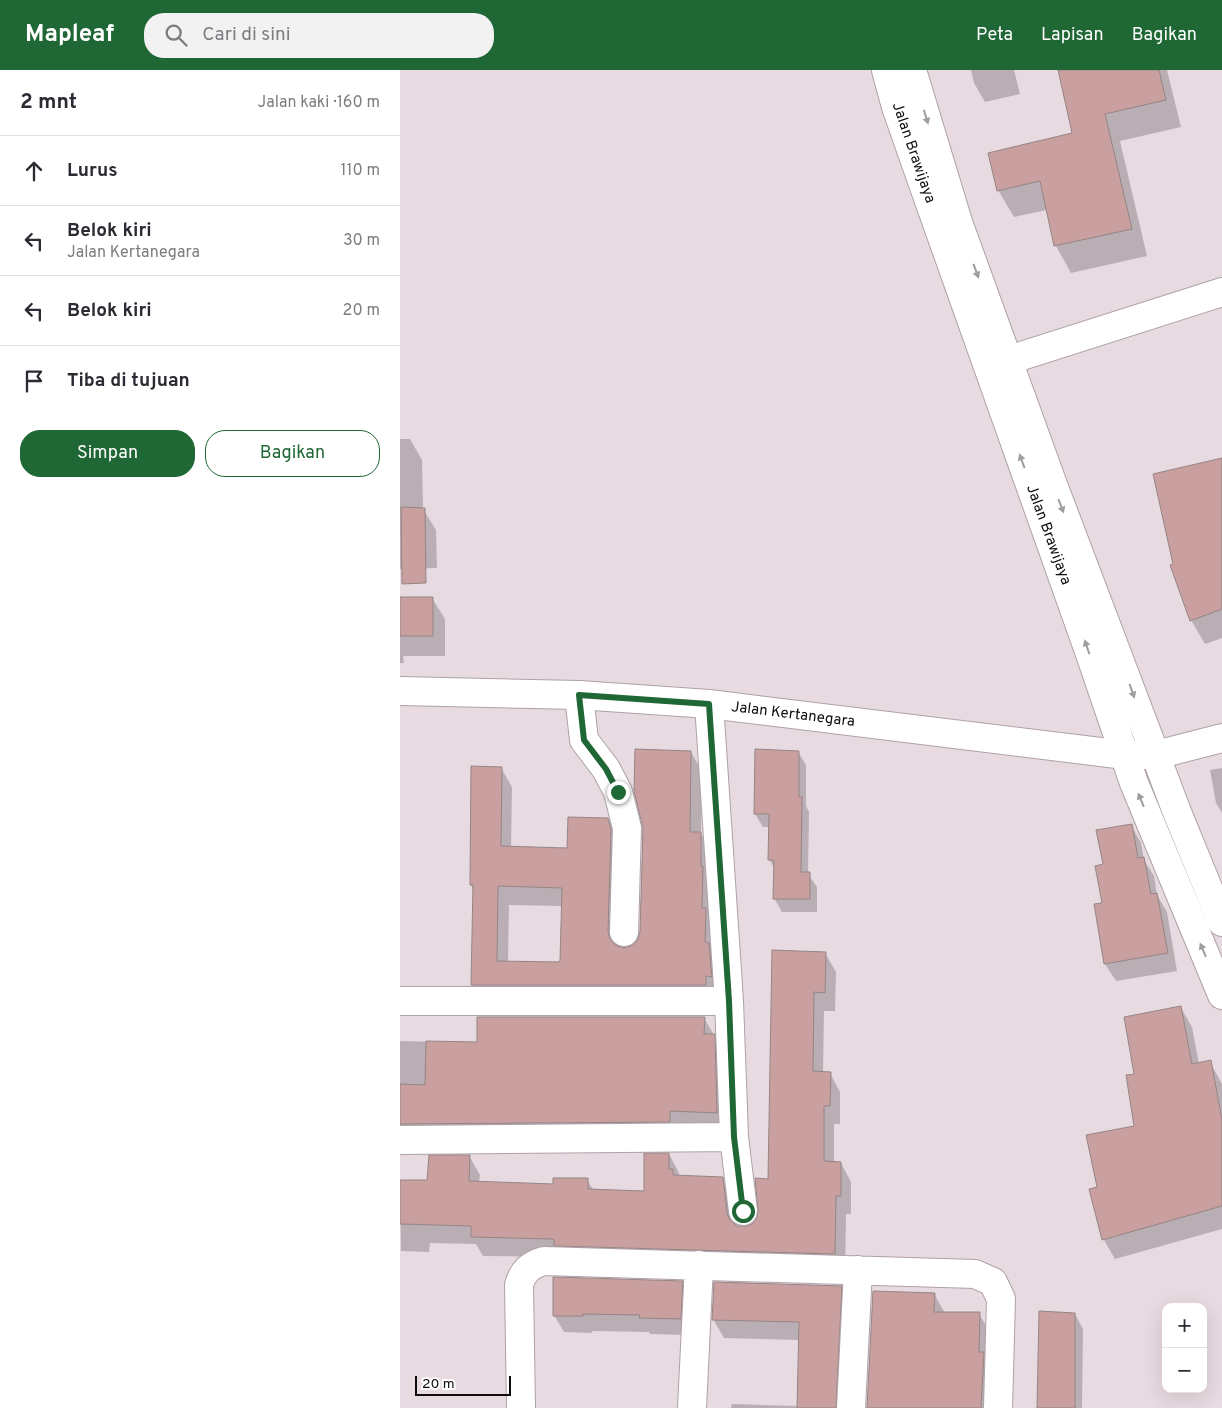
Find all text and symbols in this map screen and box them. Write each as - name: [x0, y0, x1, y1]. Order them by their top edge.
- search box: [144, 13, 494, 58]
- text: Mapleaf: [25, 20, 114, 50]
- icon: search: [162, 21, 190, 49]
- text: Cari di sini: [202, 23, 291, 47]
- text: Peta: [976, 24, 1013, 47]
- text: Lapisan: [1041, 24, 1104, 47]
- text: Bagikan: [1132, 24, 1197, 47]
- text: 2 mnt: [20, 89, 77, 116]
- text: Jalan kaki · 160 m: [258, 93, 380, 113]
- street label: Jalan Brawijaya: [887, 100, 939, 206]
- one-way arrow: [922, 109, 930, 124]
- icon: ahead: [20, 157, 48, 185]
- text: Lurus: [67, 159, 118, 183]
- text: 110 m: [340, 161, 380, 181]
- text: Belok kiri: [67, 219, 152, 243]
- icon: left: [20, 227, 48, 255]
- text: 30 m: [343, 231, 380, 251]
- text: Jalan Kertanegara: [67, 243, 200, 263]
- one-way arrow: [972, 264, 980, 279]
- icon: left: [20, 297, 48, 325]
- text: Belok kiri: [67, 299, 152, 323]
- text: 20 m: [343, 301, 380, 321]
- icon: arrive: [20, 367, 48, 395]
- text: Tiba di tujuan: [67, 369, 190, 393]
- button: Simpan: [20, 430, 195, 477]
- button: Bagikan: [205, 430, 380, 477]
- one-way arrow: [1017, 453, 1025, 468]
- street label: Jalan Brawijaya: [1021, 482, 1075, 588]
- one-way arrow: [1057, 499, 1065, 514]
- one-way arrow: [1083, 639, 1091, 654]
- one-way arrow: [1129, 683, 1136, 698]
- street label: Jalan Kertanegara: [730, 698, 856, 732]
- route end: [607, 781, 630, 804]
- one-way arrow: [1137, 792, 1145, 807]
- one-way arrow: [1198, 943, 1206, 958]
- route start: [732, 1200, 755, 1223]
- map controls: [1162, 1303, 1207, 1393]
- button: +: [1162, 1303, 1207, 1348]
- button: −: [1162, 1348, 1207, 1393]
- scale bar: [415, 1373, 511, 1396]
- text: 20 m: [422, 1376, 455, 1393]

